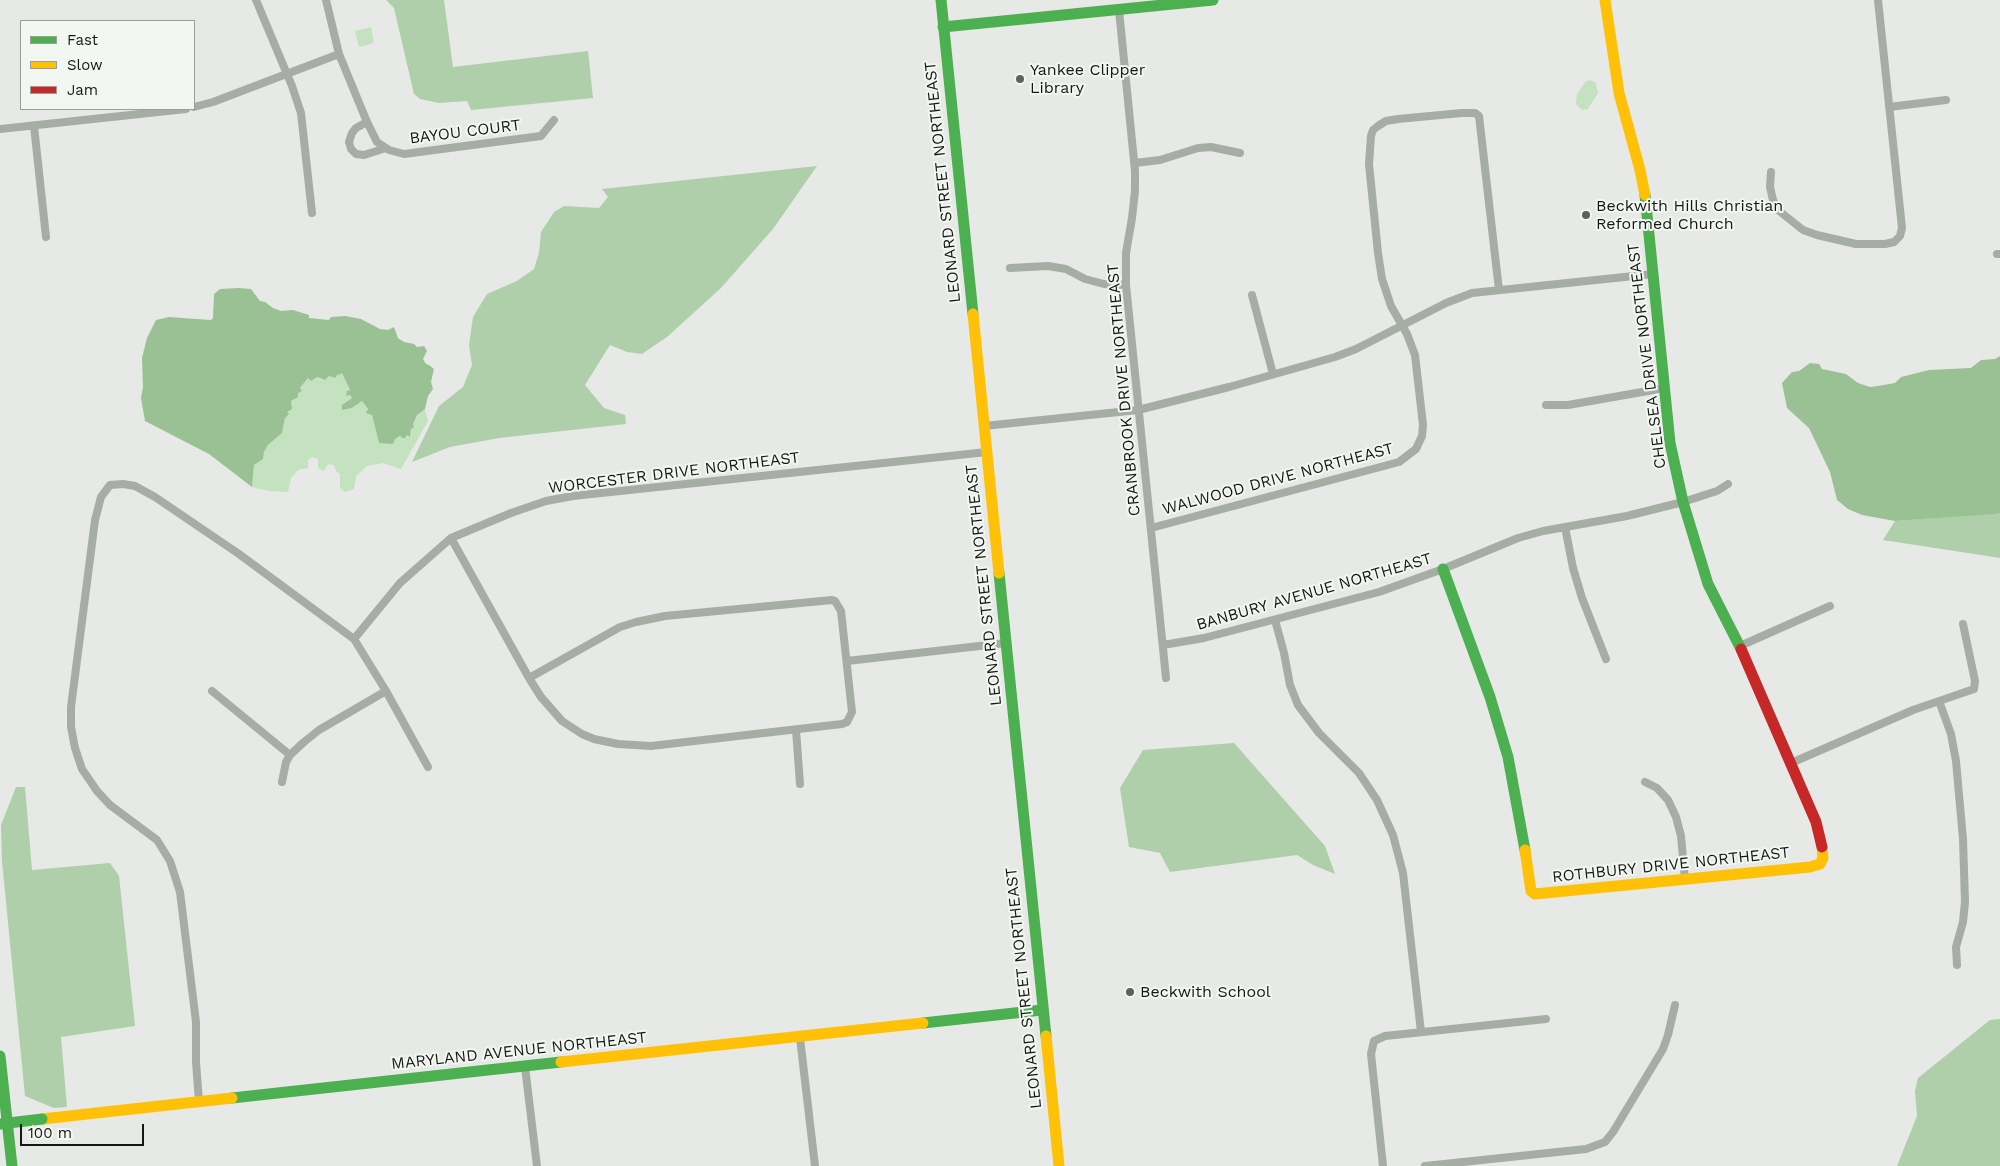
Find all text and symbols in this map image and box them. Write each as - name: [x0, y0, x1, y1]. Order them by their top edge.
- legend: [20, 20, 195, 110]
- text: Fast: [67, 31, 98, 49]
- text: Slow: [67, 56, 103, 74]
- street label: LEONARD STREET NORTHEAST: [921, 60, 965, 304]
- place label: Yankee Clipper Library: [1030, 60, 1145, 98]
- marker: Yankee Clipper Library: [1014, 73, 1026, 85]
- text: Jam: [67, 81, 98, 99]
- street label: BAYOU COURT: [408, 116, 522, 148]
- place label: Beckwith Hills Christian Reformed Church: [1596, 196, 1783, 234]
- marker: Beckwith Hills Christian Reformed Church: [1580, 209, 1592, 221]
- street label: CHELSEA DRIVE NORTHEAST: [1624, 242, 1670, 470]
- street label: CRANBROOK DRIVE NORTHEAST: [1103, 263, 1145, 517]
- street label: WALWOOD DRIVE NORTHEAST: [1160, 439, 1396, 519]
- street label: WORCESTER DRIVE NORTHEAST: [547, 448, 801, 498]
- street label: LEONARD STREET NORTHEAST: [962, 463, 1006, 707]
- street label: BANBURY AVENUE NORTHEAST: [1194, 549, 1434, 635]
- street label: ROTHBURY DRIVE NORTHEAST: [1551, 843, 1791, 887]
- street label: LEONARD STREET NORTHEAST: [1002, 866, 1046, 1110]
- place label: Beckwith School: [1140, 982, 1271, 1002]
- marker: Beckwith School: [1124, 986, 1136, 998]
- street label: MARYLAND AVENUE NORTHEAST: [390, 1028, 648, 1074]
- scale bar: [22, 1114, 146, 1146]
- text: 100 m: [28, 1124, 72, 1142]

